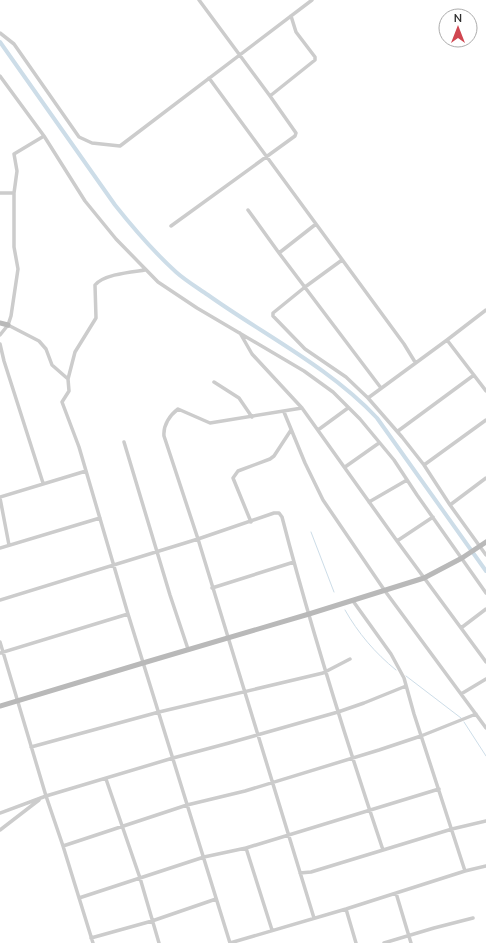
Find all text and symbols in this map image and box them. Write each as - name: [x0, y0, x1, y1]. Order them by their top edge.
- north arrow: [438, 8, 478, 48]
- text: N: [454, 11, 462, 25]

